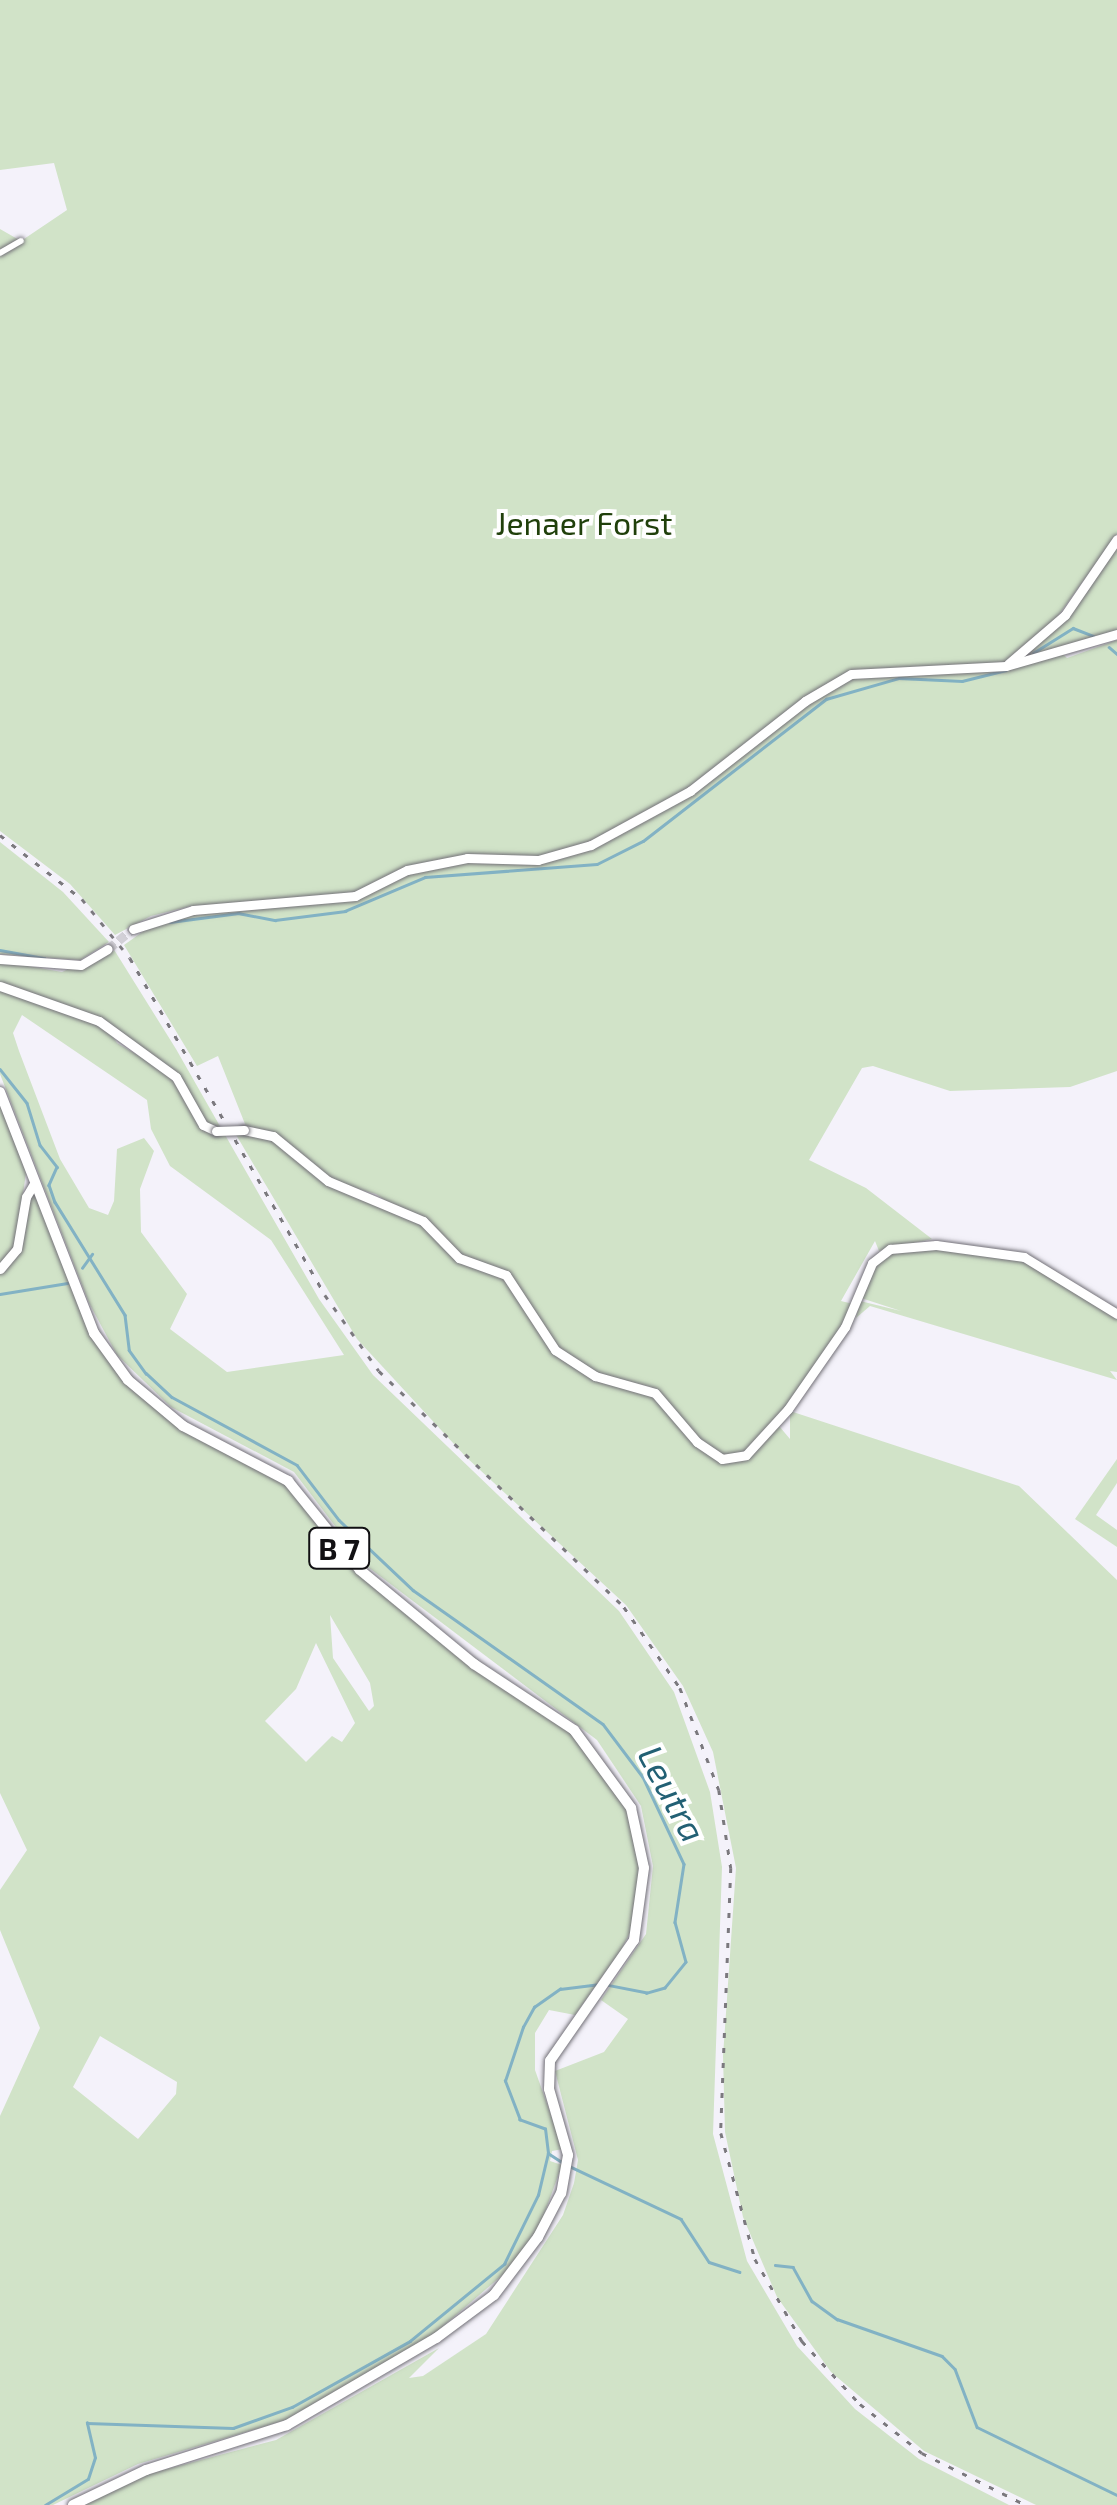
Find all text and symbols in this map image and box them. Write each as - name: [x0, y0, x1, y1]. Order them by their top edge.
- park label: Jenaer Forst: [495, 503, 673, 541]
- road number: B 7: [306, 1523, 372, 1573]
- water label: Leutra: [630, 1738, 716, 1848]

